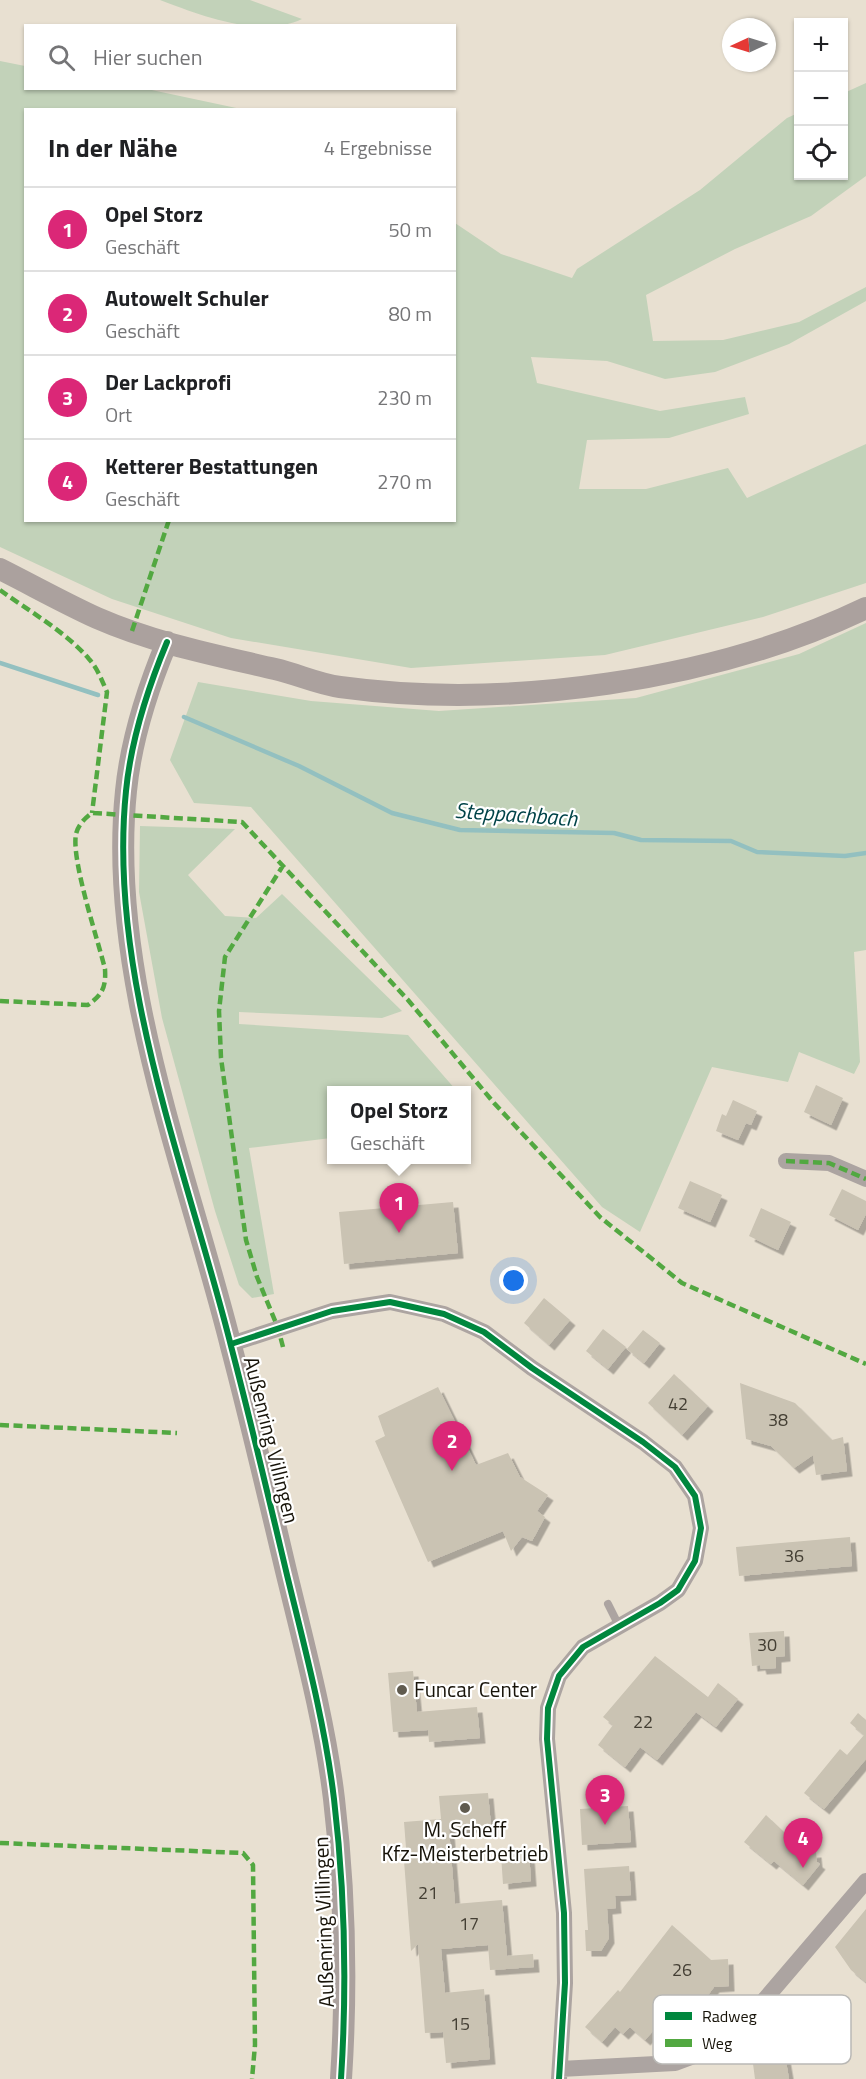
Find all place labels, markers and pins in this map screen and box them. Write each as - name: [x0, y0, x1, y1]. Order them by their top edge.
- pin: 1: [380, 1184, 418, 1233]
- pin: 2: [432, 1422, 472, 1471]
- place label: Funcar Center: [414, 1673, 537, 1705]
- marker: Funcar Center: [395, 1683, 409, 1697]
- pin: 3: [586, 1776, 624, 1825]
- marker: M. Scheff Kfz-Meisterbetrieb: [458, 1801, 472, 1815]
- place label: M. Scheff Kfz-Meisterbetrieb: [381, 1813, 549, 1869]
- pin: 4: [784, 1818, 822, 1868]

